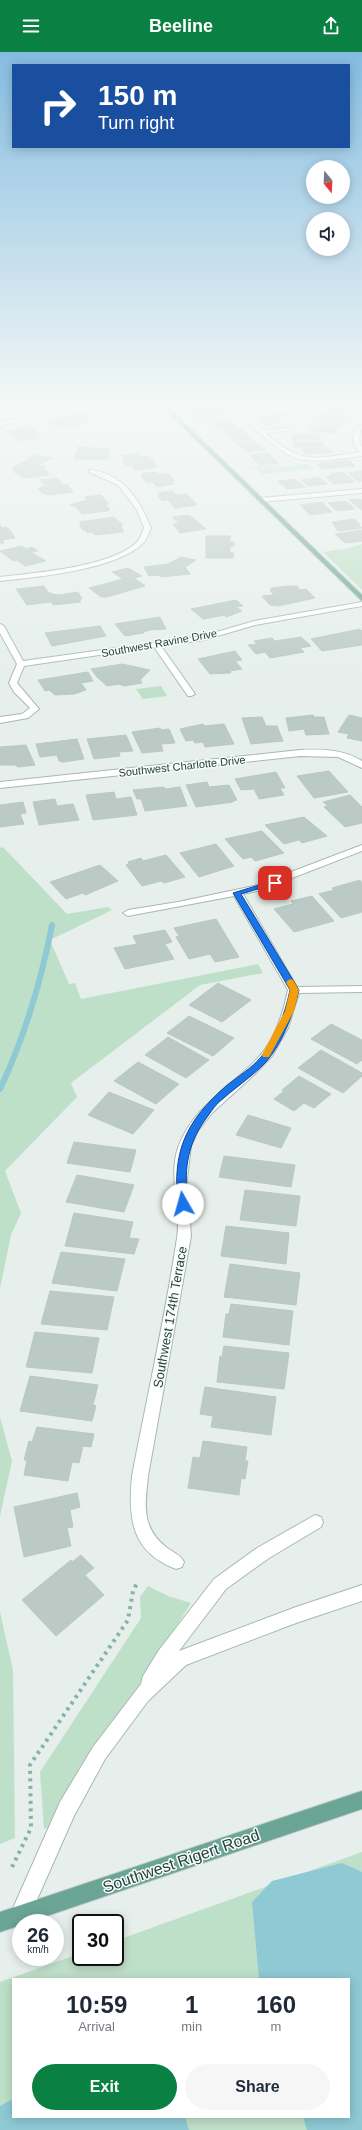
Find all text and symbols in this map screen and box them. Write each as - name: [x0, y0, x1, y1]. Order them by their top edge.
- icon: menu: [20, 15, 42, 37]
- icon: share: [320, 15, 342, 37]
- text: Beeline: [149, 16, 213, 36]
- icon: right: [32, 80, 84, 132]
- text: 150 m: [98, 80, 177, 111]
- text: Turn right: [98, 113, 174, 133]
- north arrow: [306, 160, 350, 204]
- map controls: [306, 160, 350, 256]
- button: sound: [306, 212, 350, 256]
- street label: Southwest Ravine Drive: [100, 627, 218, 659]
- street label: Southwest Charlotte Drive: [118, 753, 246, 779]
- pin: [258, 866, 292, 900]
- icon: arrive: [264, 872, 286, 894]
- position arrow: [162, 1183, 204, 1225]
- street label: Southwest 174th Terrace: [150, 1245, 190, 1389]
- street label: Southwest Rigert Road: [100, 1826, 262, 1896]
- speed limit sign: 30: [72, 1914, 124, 1966]
- text: 26: [27, 1924, 49, 1946]
- text: km/h: [27, 1944, 49, 1955]
- text: 10:59: [66, 1991, 127, 2018]
- text: 1: [185, 1991, 198, 2018]
- text: 160: [256, 1991, 296, 2018]
- text: Arrival: [78, 2019, 115, 2034]
- text: min: [181, 2019, 202, 2034]
- text: m: [271, 2019, 281, 2034]
- button: Exit: [32, 2064, 177, 2110]
- button: Share: [185, 2064, 330, 2110]

